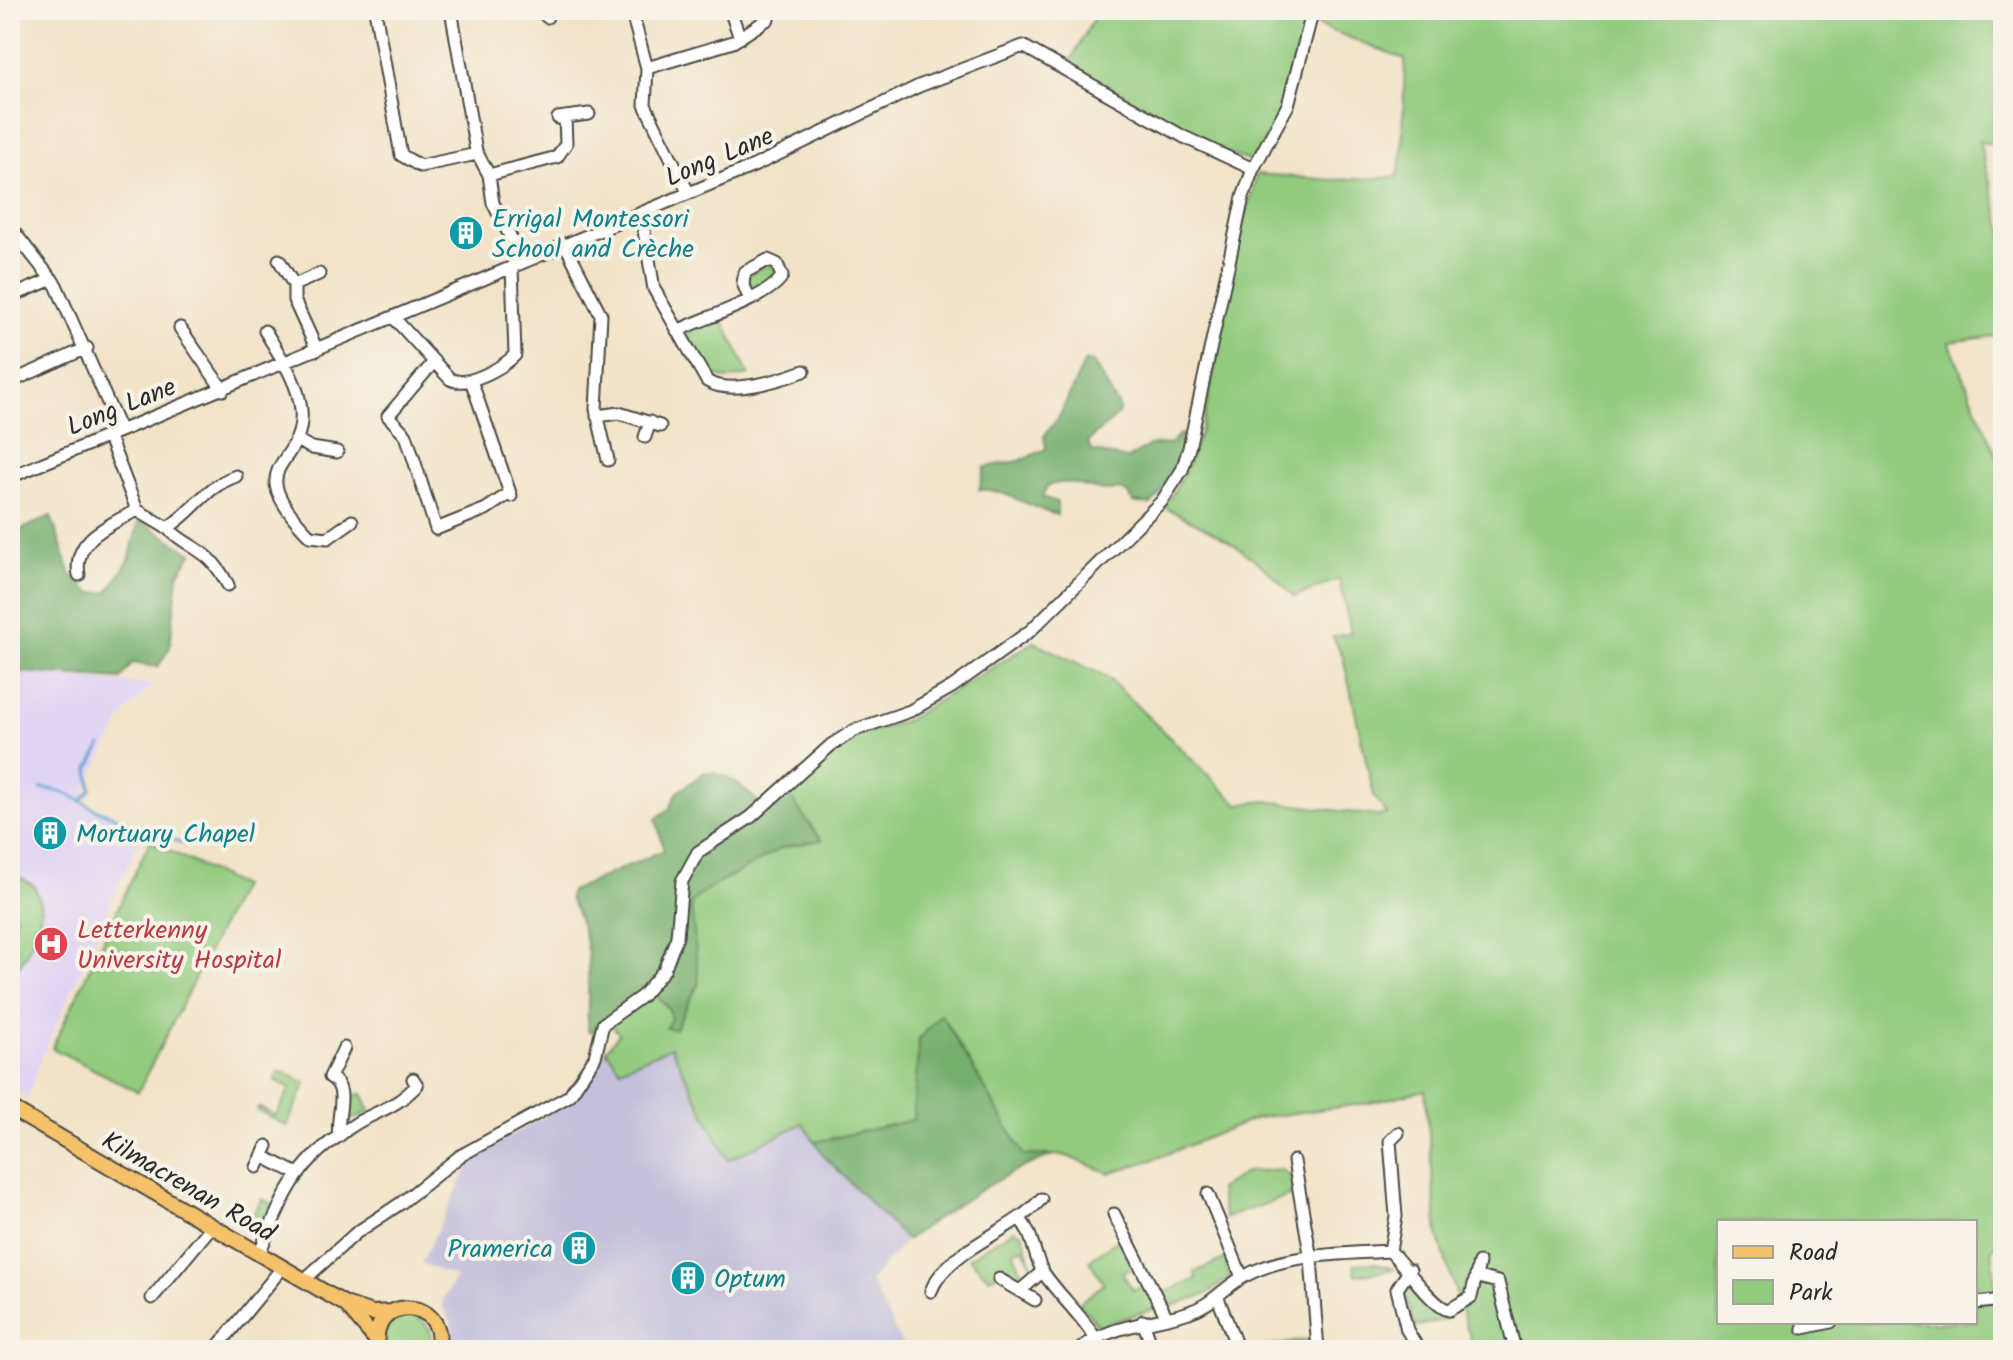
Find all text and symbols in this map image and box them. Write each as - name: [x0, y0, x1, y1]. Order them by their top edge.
- street label: Long Lane: [659, 116, 781, 200]
- place label: Errigal Montessori School and Crèche: [492, 199, 694, 271]
- building icon: Errigal Montessori School and Crèche: [447, 214, 485, 252]
- street label: Long Lane: [61, 367, 183, 449]
- building icon: Mortuary Chapel: [31, 814, 69, 852]
- place label: Mortuary Chapel: [76, 814, 255, 856]
- place label: Letterkenny University Hospital: [77, 910, 281, 982]
- hospital icon: Letterkenny University Hospital: [32, 925, 70, 963]
- street label: Kilmacrenan Road: [93, 1121, 284, 1255]
- legend: [1717, 1220, 1977, 1324]
- place label: Pramerica: [447, 1229, 553, 1271]
- building icon: Pramerica: [560, 1229, 598, 1267]
- text: Road: [1789, 1234, 1838, 1273]
- building icon: Optum: [669, 1259, 707, 1297]
- place label: Optum: [714, 1259, 786, 1301]
- text: Park: [1789, 1274, 1833, 1313]

